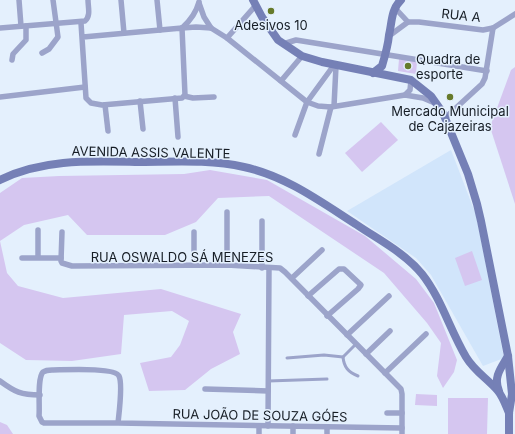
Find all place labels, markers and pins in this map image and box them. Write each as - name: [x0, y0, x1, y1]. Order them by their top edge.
- marker: Adesivos 10: [266, 6, 276, 16]
- place label: Adesivos 10: [234, 17, 308, 33]
- place label: Quadra de esporte: [416, 51, 480, 82]
- marker: Quadra de esporte: [403, 61, 413, 71]
- marker: Mercado Municipal de Cajazeiras: [445, 92, 455, 102]
- place label: Mercado Municipal de Cajazeiras: [391, 103, 509, 134]

